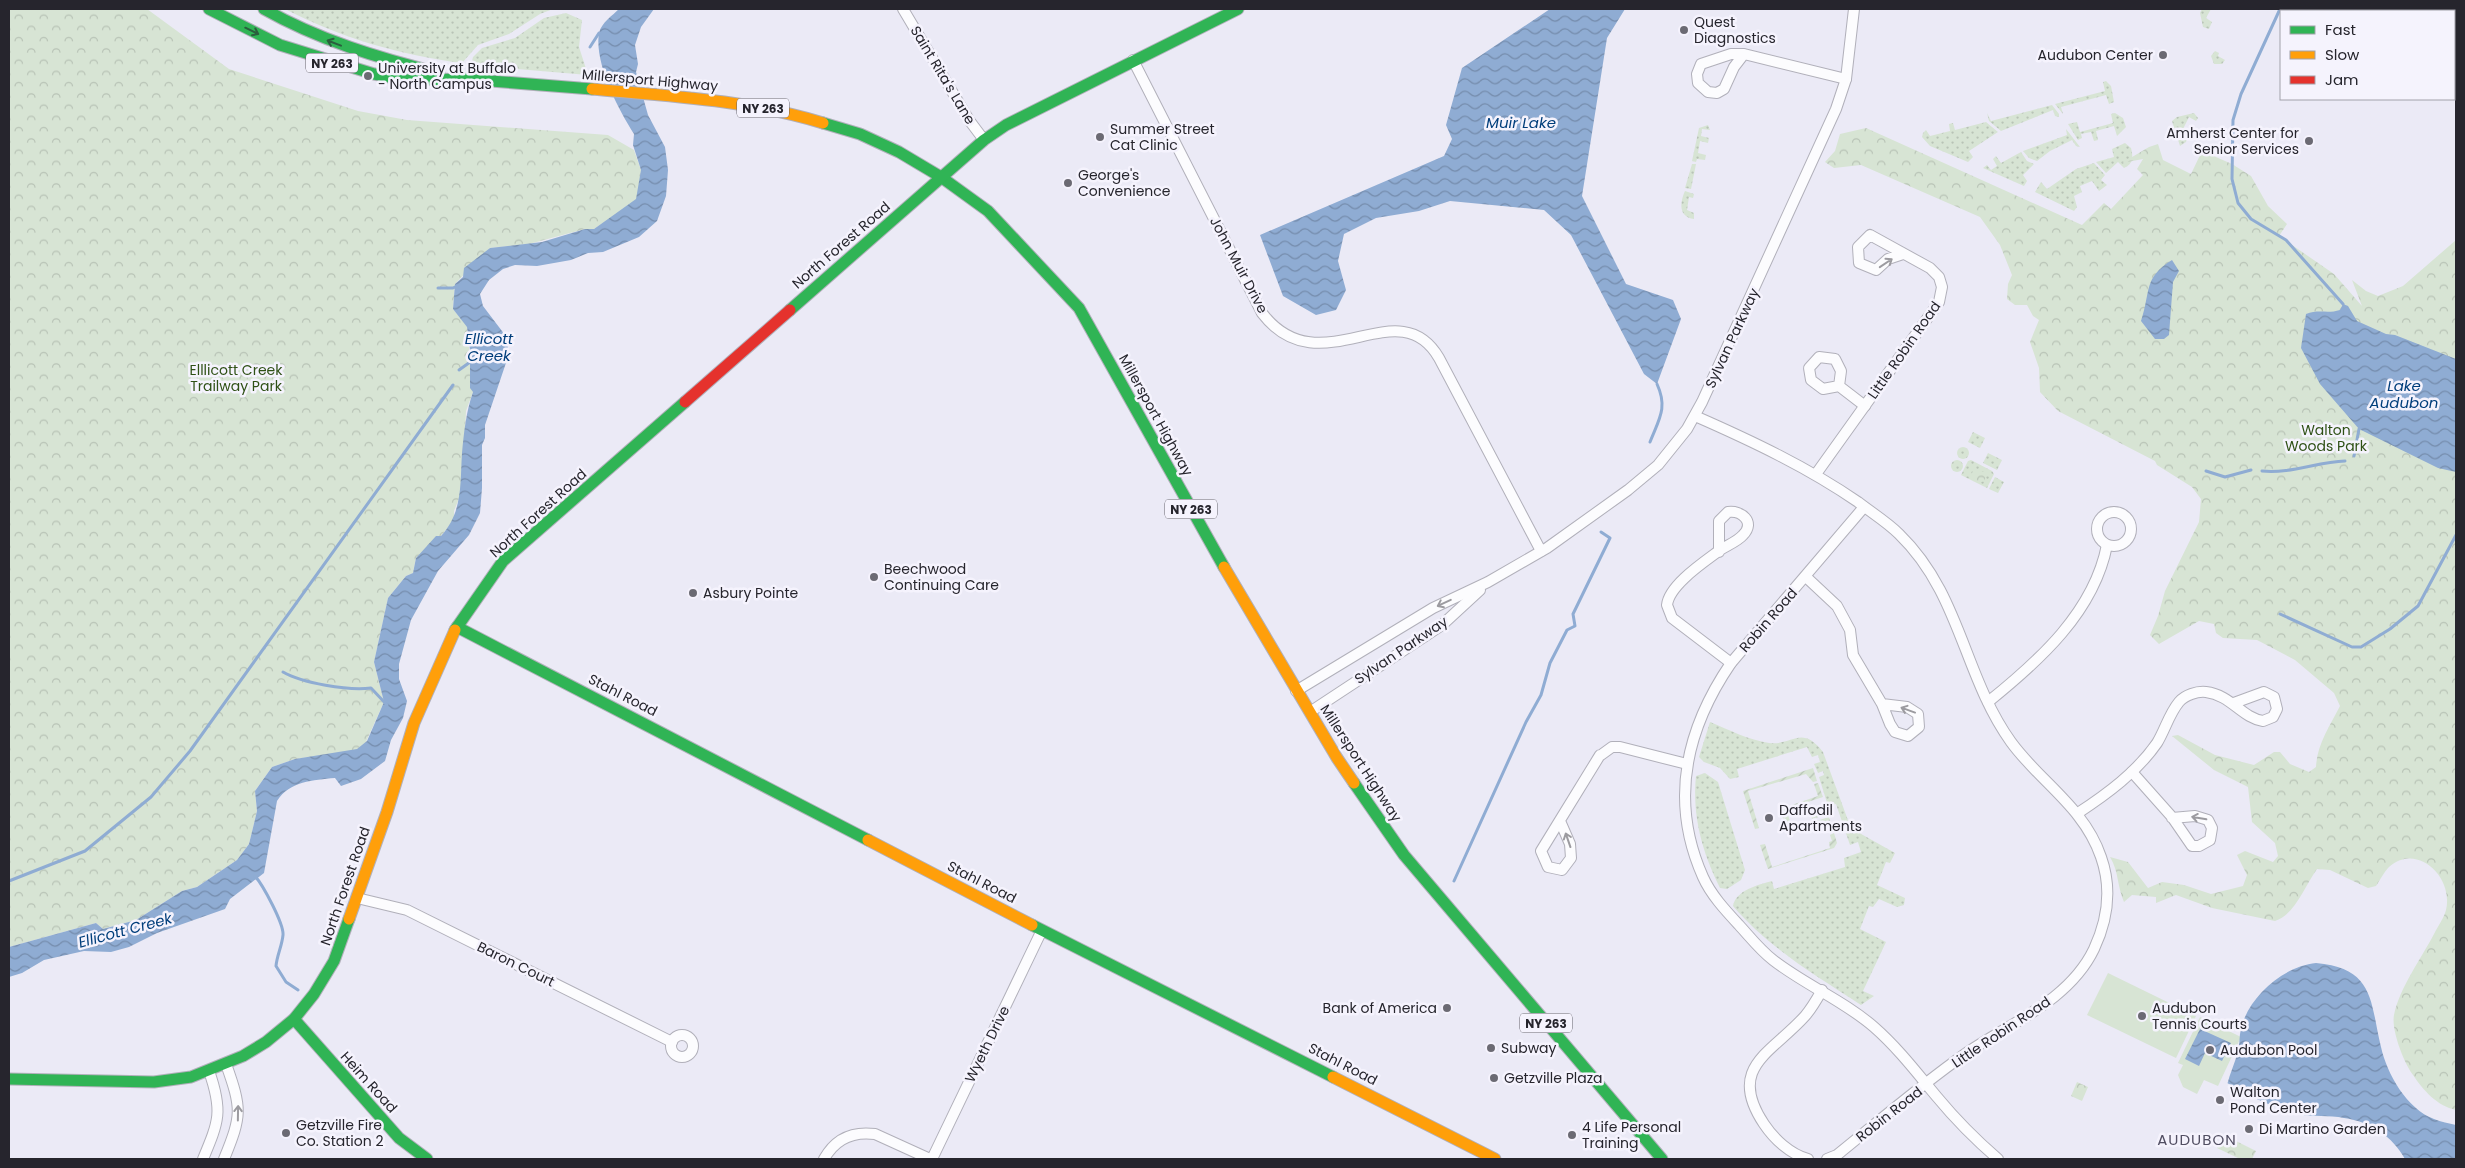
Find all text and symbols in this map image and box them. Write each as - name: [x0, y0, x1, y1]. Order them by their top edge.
- legend: [2280, 10, 2455, 100]
- place label: Quest Diagnostics: [1694, 12, 1776, 48]
- text: Fast: [2325, 19, 2356, 40]
- street label: Saint Rita's Lane: [906, 22, 981, 128]
- marker: Quest Diagnostics: [1678, 24, 1690, 36]
- one-way arrow: [244, 27, 259, 37]
- one-way arrow: [327, 38, 342, 47]
- text: Slow: [2325, 44, 2360, 65]
- place label: Audubon Center: [2038, 45, 2153, 65]
- marker: Audubon Center: [2157, 49, 2169, 61]
- road number: NY 263: [306, 54, 358, 72]
- place label: University at Buffalo - North Campus: [378, 58, 516, 94]
- street label: Millersport Highway: [581, 64, 719, 96]
- text: Jam: [2325, 69, 2359, 90]
- marker: University at Buffalo - North Campus: [362, 70, 374, 82]
- road number: NY 263: [737, 99, 789, 118]
- water label: Muir Lake: [1486, 112, 1556, 133]
- place label: Summer Street Cat Clinic: [1110, 119, 1215, 155]
- place label: Amherst Center for Senior Services: [2166, 123, 2299, 159]
- marker: Summer Street Cat Clinic: [1094, 131, 1106, 143]
- marker: Amherst Center for Senior Services: [2303, 135, 2315, 147]
- place label: George's Convenience: [1078, 165, 1171, 201]
- marker: George's Convenience: [1062, 177, 1074, 189]
- street label: North Forest Road: [788, 197, 894, 293]
- street label: John Muir Drive: [1205, 213, 1273, 317]
- one-way arrow: [1879, 257, 1893, 268]
- street label: Sylvan Parkway: [1700, 285, 1764, 391]
- street label: Little Robin Road: [1863, 297, 1945, 403]
- water label: Ellicott Creek: [465, 328, 514, 366]
- street label: Millersport Highway: [1114, 350, 1198, 480]
- park label: Elllicott Creek Trailway Park: [190, 360, 283, 396]
- water label: Lake Audubon: [2369, 375, 2438, 413]
- park label: Walton Woods Park: [2285, 420, 2368, 456]
- street label: North Forest Road: [485, 464, 591, 562]
- road number: NY 263: [1165, 499, 1217, 518]
- place label: Beechwood Continuing Care: [884, 559, 999, 595]
- marker: Beechwood Continuing Care: [868, 571, 880, 583]
- place label: Asbury Pointe: [703, 583, 799, 603]
- street label: Robin Road: [1734, 583, 1802, 657]
- marker: Asbury Pointe: [687, 587, 699, 599]
- one-way arrow: [1437, 599, 1452, 608]
- street label: Sylvan Parkway: [1350, 611, 1452, 689]
- street label: Stahl Road: [585, 669, 661, 721]
- street label: Millersport Highway: [1315, 700, 1407, 826]
- one-way arrow: [1901, 705, 1916, 714]
- place label: Daffodil Apartments: [1779, 800, 1862, 836]
- marker: Daffodil Apartments: [1763, 812, 1775, 824]
- one-way arrow: [2192, 813, 2208, 823]
- street label: North Forest Road: [315, 824, 375, 948]
- one-way arrow: [1562, 832, 1572, 848]
- street label: Stahl Road: [944, 856, 1020, 908]
- water label: Ellicott Creek: [76, 907, 175, 953]
- street label: Baron Court: [474, 937, 558, 991]
- street label: Little Robin Road: [1948, 992, 2054, 1072]
- place label: Bank of America: [1323, 998, 1437, 1018]
- place label: Audubon Tennis Courts: [2152, 998, 2247, 1034]
- street label: Wyeth Drive: [960, 1002, 1014, 1086]
- marker: Bank of America: [1441, 1002, 1453, 1014]
- marker: Audubon Tennis Courts: [2136, 1010, 2148, 1022]
- road number: NY 263: [1520, 1014, 1572, 1032]
- street label: Stahl Road: [1305, 1038, 1381, 1090]
- place label: Subway: [1501, 1038, 1557, 1058]
- place label: Audubon Pool: [2220, 1040, 2317, 1060]
- marker: Subway: [1485, 1042, 1497, 1054]
- marker: Audubon Pool: [2204, 1044, 2216, 1056]
- street label: Heim Road: [336, 1047, 402, 1117]
- place label: Getzville Plaza: [1504, 1068, 1603, 1088]
- marker: Getzville Plaza: [1488, 1072, 1500, 1084]
- street label: Robin Road: [1852, 1082, 1926, 1146]
- place label: Walton Pond Center: [2230, 1082, 2317, 1118]
- marker: Walton Pond Center: [2214, 1094, 2226, 1106]
- one-way arrow: [233, 1105, 242, 1121]
- place label: Getzville Fire Co. Station 2: [296, 1115, 383, 1151]
- place label: 4 Life Personal Training: [1582, 1117, 1681, 1153]
- place label: Di Martino Garden: [2259, 1119, 2386, 1139]
- marker: Di Martino Garden: [2243, 1123, 2255, 1135]
- marker: Getzville Fire Co. Station 2: [280, 1127, 292, 1139]
- marker: 4 Life Personal Training: [1566, 1129, 1578, 1141]
- district label: AUDUBON: [2157, 1129, 2237, 1150]

